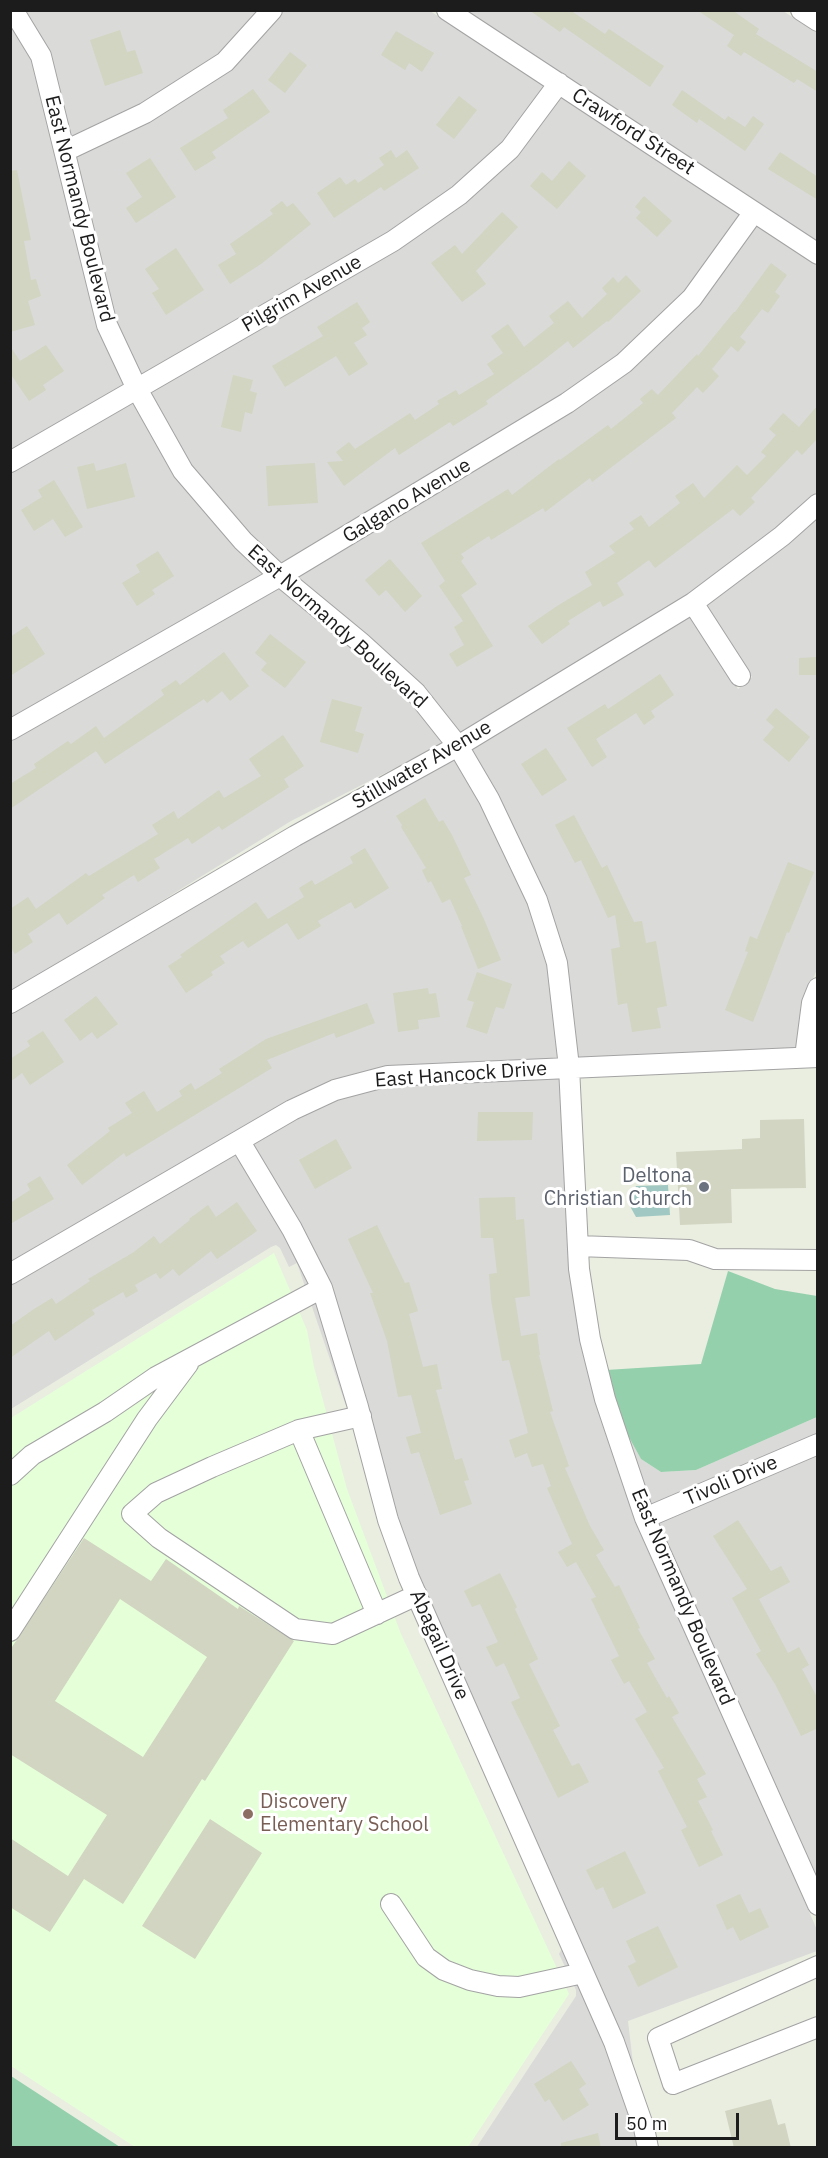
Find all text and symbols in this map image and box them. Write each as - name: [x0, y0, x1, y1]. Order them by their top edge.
- street label: Crawford Street: [567, 83, 699, 181]
- street label: East Normandy Boulevard: [39, 93, 119, 325]
- street label: Pilgrim Avenue: [238, 250, 366, 338]
- street label: Galgano Avenue: [339, 453, 475, 549]
- street label: East Normandy Boulevard: [242, 540, 432, 714]
- street label: Stillwater Avenue: [348, 715, 496, 815]
- street label: East Hancock Drive: [374, 1057, 548, 1093]
- place label: Deltona Christian Church: [544, 1164, 692, 1211]
- marker: Deltona Christian Church: [697, 1180, 711, 1194]
- street label: Tivoli Drive: [681, 1451, 781, 1511]
- street label: East Normandy Boulevard: [625, 1485, 739, 1709]
- street label: Abagail Drive: [404, 1586, 474, 1704]
- place label: Discovery Elementary School: [260, 1790, 429, 1837]
- marker: Discovery Elementary School: [241, 1807, 255, 1821]
- scale bar: [618, 2101, 742, 2139]
- text: 50 m: [626, 2112, 668, 2135]

